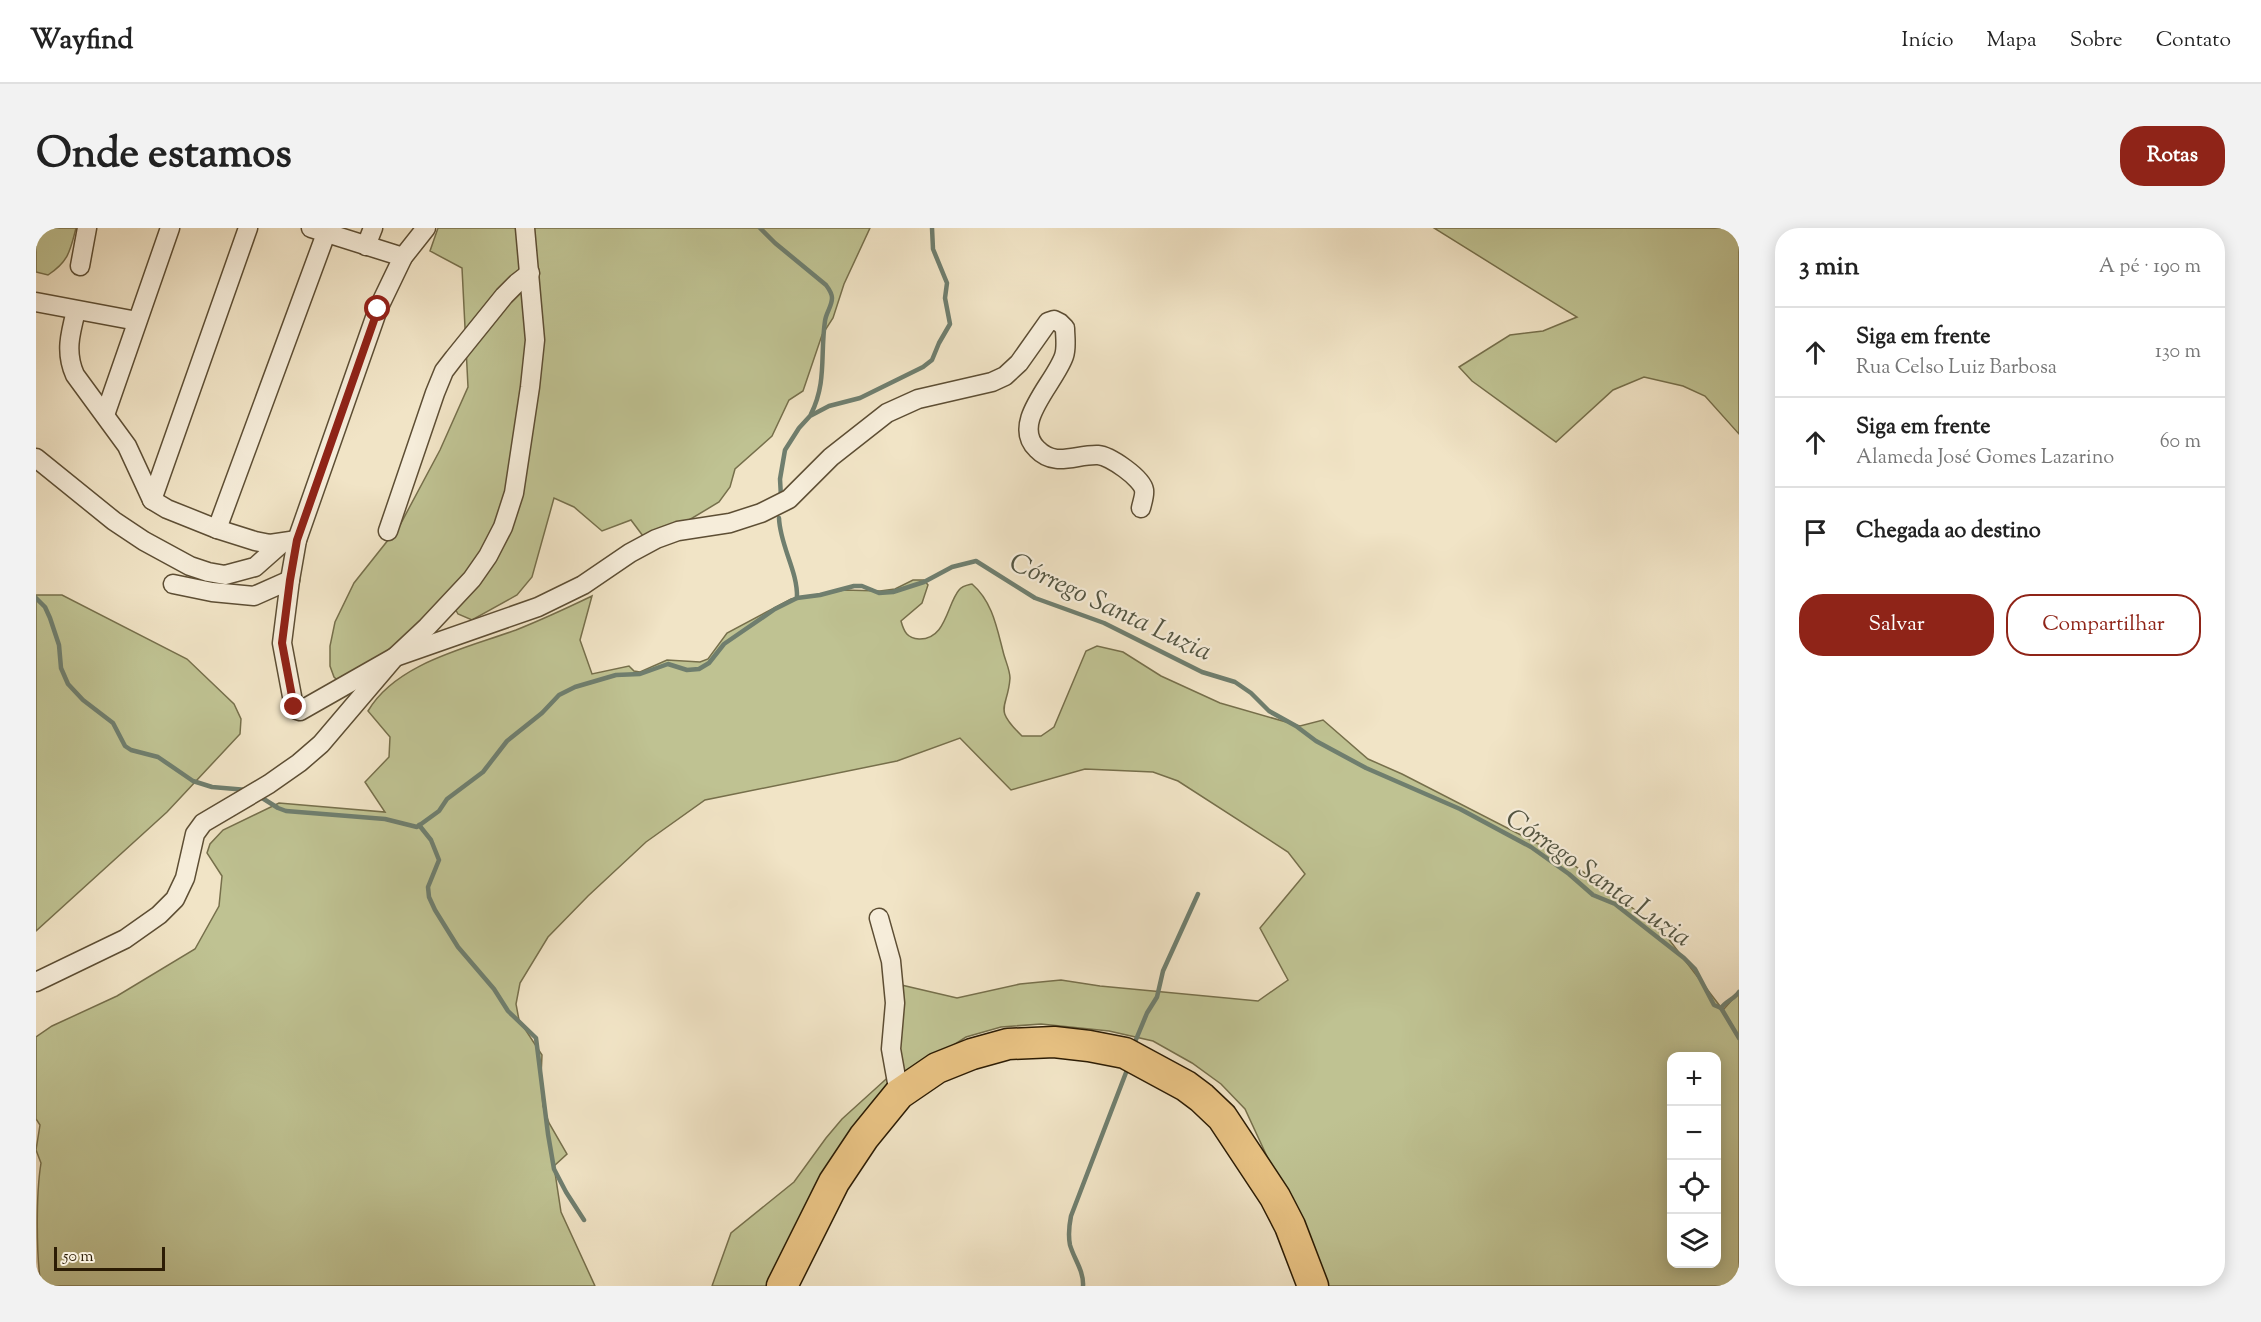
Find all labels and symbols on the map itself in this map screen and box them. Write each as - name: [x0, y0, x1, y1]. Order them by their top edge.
- route start: [364, 295, 390, 321]
- water label: Córrego Santa Luzia: [1002, 544, 1218, 672]
- route end: [280, 693, 306, 719]
- water label: Córrego Santa Luzia: [1496, 800, 1699, 958]
- scale bar: [54, 1244, 165, 1272]

